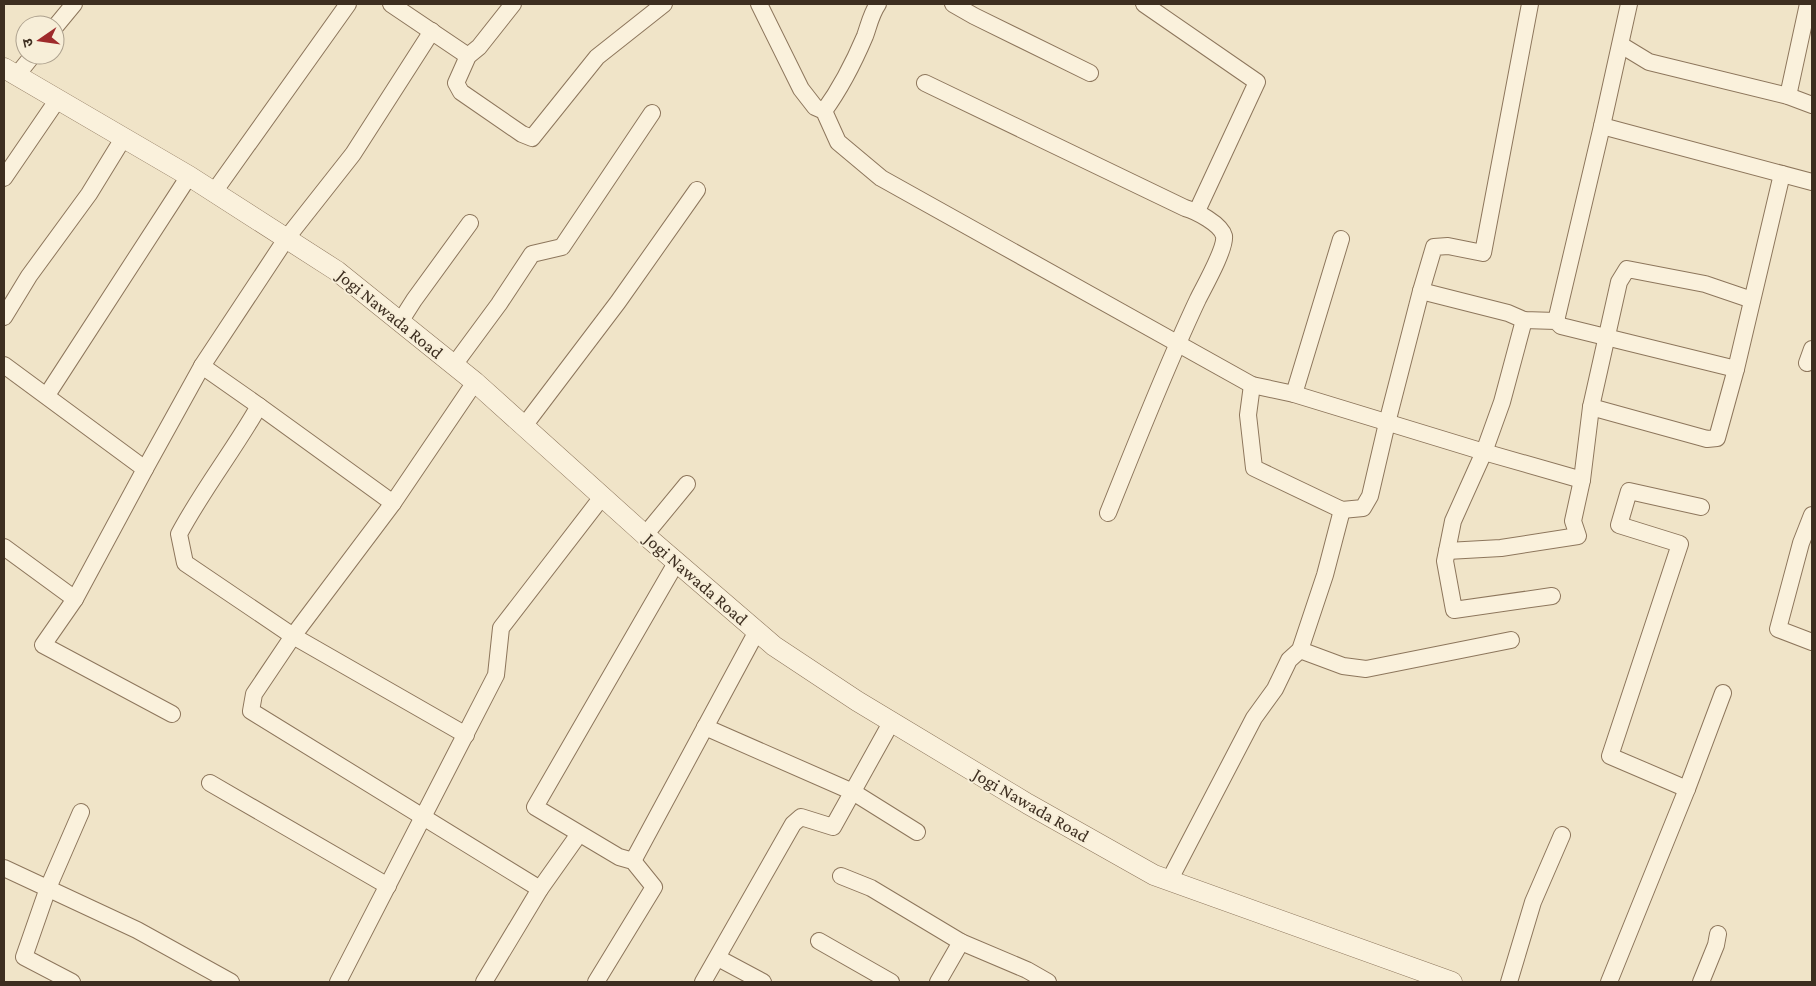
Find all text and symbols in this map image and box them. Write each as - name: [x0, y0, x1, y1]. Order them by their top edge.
- north arrow: [15, 15, 65, 65]
- text: उ: [18, 36, 36, 49]
- street label: Jogi Nawada Road: [332, 264, 447, 363]
- street label: Jogi Nawada Road: [639, 527, 752, 630]
- street label: Jogi Nawada Road: [968, 763, 1093, 846]

